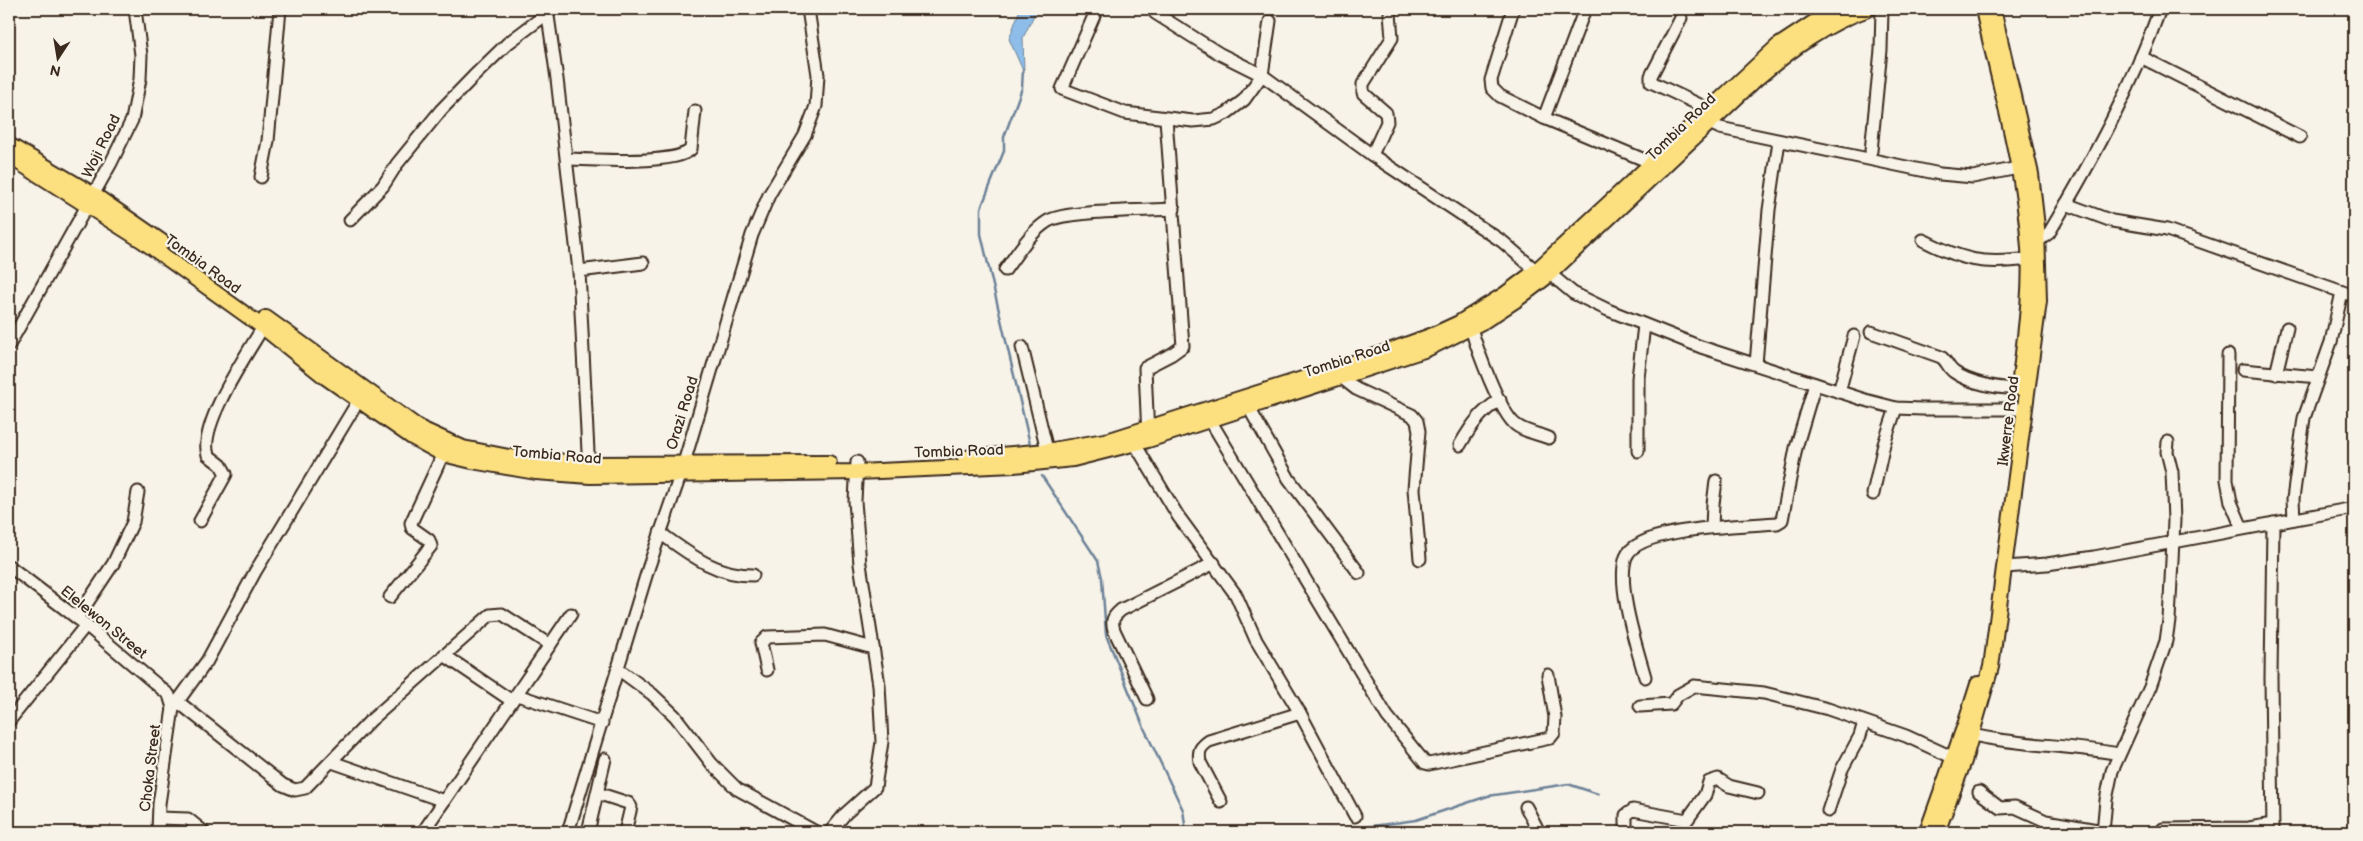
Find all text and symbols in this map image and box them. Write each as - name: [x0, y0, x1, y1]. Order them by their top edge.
- north arrow: [32, 32, 82, 82]
- text: N: [48, 61, 62, 80]
- street label: Tombia Road: [1643, 90, 1720, 165]
- street label: Woji Road: [78, 111, 125, 181]
- street label: Tombia Road: [161, 230, 244, 298]
- street label: Tombia Road: [1302, 337, 1393, 382]
- street label: Orazi Road: [662, 374, 703, 452]
- street label: Ikwerre Road: [1994, 375, 2023, 467]
- street label: Tombia Road: [914, 440, 1004, 463]
- street label: Tombia Road: [512, 442, 602, 469]
- street label: Elelewon Street: [56, 582, 151, 663]
- street label: Choka Street: [136, 723, 165, 813]

